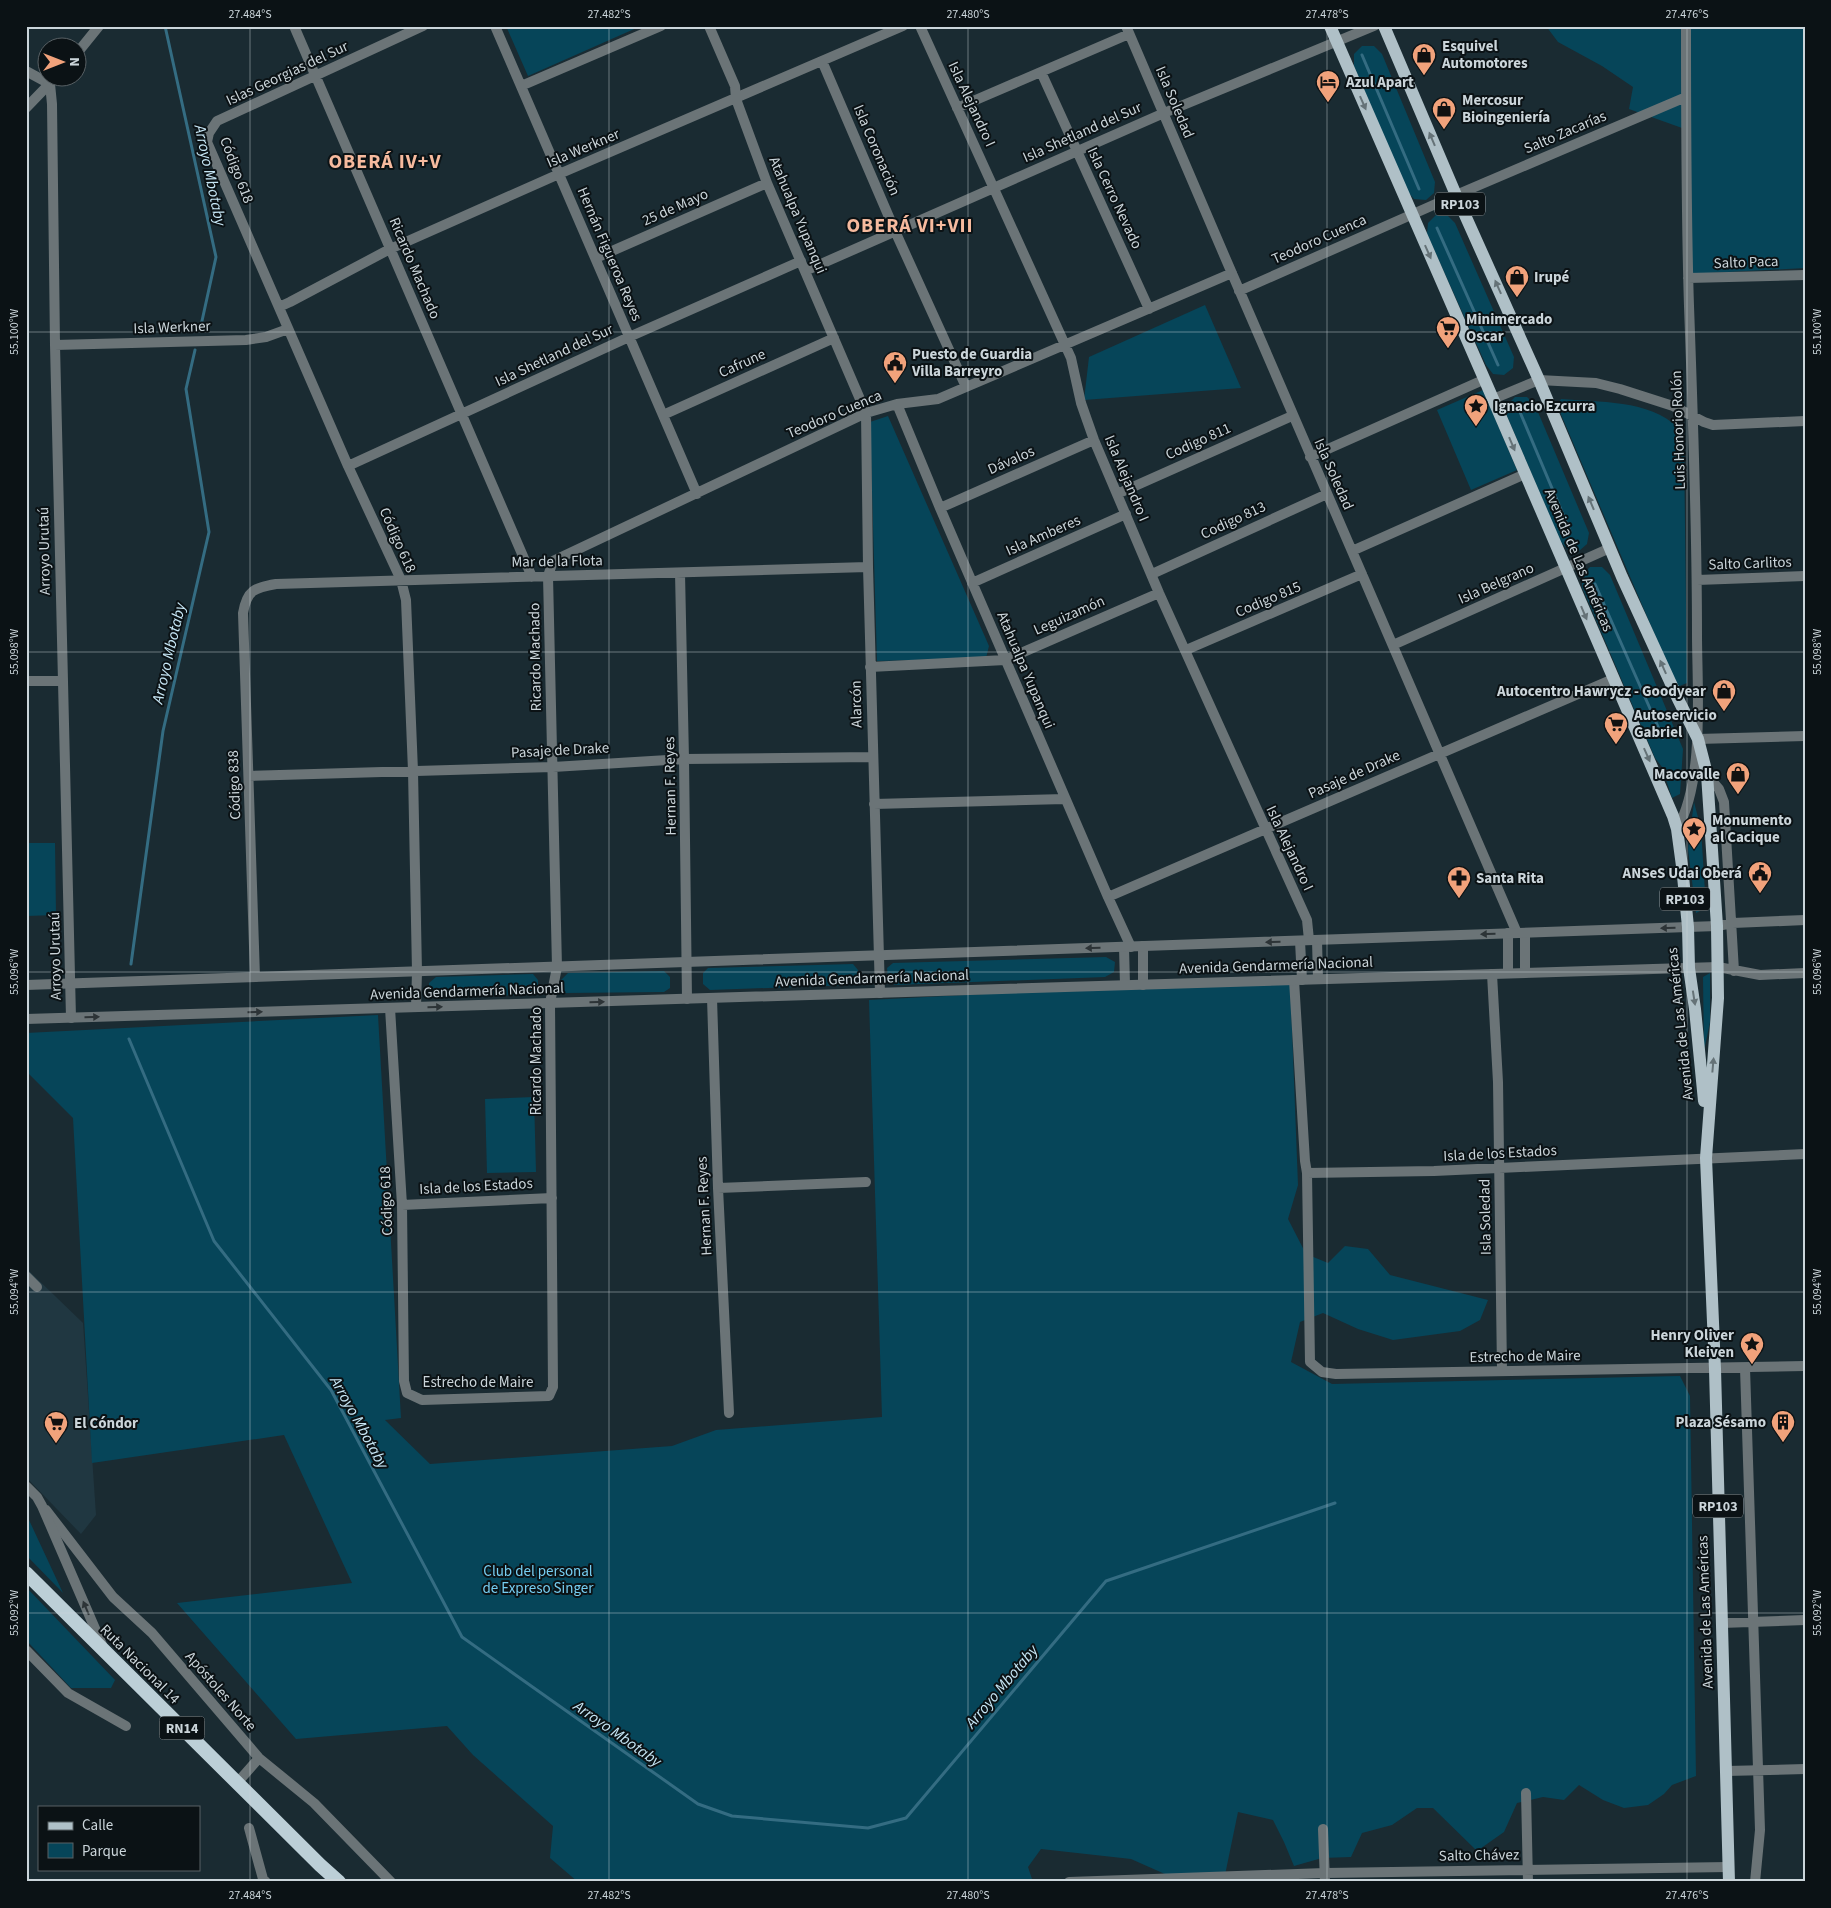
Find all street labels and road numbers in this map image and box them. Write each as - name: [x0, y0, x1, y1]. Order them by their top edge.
- street label: Islas Georgias del Sur: [223, 36, 353, 111]
- street label: Isla Alejandro I: [943, 58, 1000, 150]
- street label: Isla Soledad: [1150, 63, 1199, 141]
- street label: Isla Shetland del Sur: [1019, 97, 1146, 168]
- street label: Isla Coronación: [848, 101, 905, 199]
- street label: Salto Zacarías: [1521, 106, 1610, 159]
- street label: Isla Werkner: [544, 123, 624, 173]
- street label: Código 618: [214, 134, 259, 206]
- street label: Isla Cerro Nevado: [1082, 144, 1147, 252]
- street label: Atahualpa Yupanqui: [763, 153, 832, 277]
- street label: Hernán Figueroa Reyes: [572, 184, 647, 324]
- street label: 25 de Mayo: [639, 184, 712, 231]
- road number: RP103: [1435, 192, 1485, 215]
- street label: Teodoro Cuenca: [1268, 209, 1370, 270]
- street label: Ricardo Machado: [384, 214, 445, 322]
- street label: Salto Paca: [1713, 251, 1779, 274]
- street label: Isla Werkner: [133, 316, 212, 339]
- street label: Isla Shetland del Sur: [492, 319, 617, 392]
- street label: Cafrune: [715, 344, 769, 383]
- street label: Luis Honorio Rolón: [1666, 370, 1691, 490]
- street label: Teodoro Cuenca: [783, 385, 885, 444]
- street label: Codigo 811: [1162, 418, 1234, 465]
- street label: Isla Alejandro I: [1099, 432, 1154, 525]
- street label: Isla Soledad: [1308, 435, 1359, 513]
- street label: Dávalos: [984, 441, 1038, 480]
- street label: Avenida de Las Américas: [1539, 485, 1618, 635]
- street label: Codigo 813: [1197, 496, 1269, 545]
- street label: Código 618: [374, 504, 421, 576]
- street label: Arroyo Urutaú: [33, 507, 56, 595]
- street label: Isla Amberes: [1003, 510, 1084, 561]
- street label: Mar de la Flota: [511, 550, 603, 573]
- street label: Salto Carlitos: [1708, 552, 1792, 575]
- street label: Isla Belgrano: [1455, 557, 1537, 610]
- street label: Codigo 815: [1232, 576, 1304, 623]
- street label: Leguizamón: [1030, 590, 1108, 641]
- street label: Ricardo Machado: [524, 603, 547, 711]
- street label: Atahualpa Yupanqui: [991, 608, 1060, 732]
- street label: Alarcón: [846, 680, 867, 728]
- street label: Hernan F. Reyes: [659, 736, 682, 836]
- street label: Pasaje de Drake: [510, 737, 610, 764]
- street label: Pasaje de Drake: [1305, 745, 1403, 804]
- street label: Código 838: [223, 750, 246, 820]
- street label: Isla Alejandro I: [1261, 802, 1318, 894]
- road number: RP103: [1660, 888, 1710, 911]
- street label: Arroyo Urutaú: [44, 912, 67, 1000]
- street label: Avenida de Las Américas: [1662, 946, 1699, 1101]
- street label: Avenida Gendarmería Nacional: [1179, 952, 1374, 979]
- street label: Avenida Gendarmería Nacional: [775, 965, 970, 992]
- street label: Avenida Gendarmería Nacional: [370, 978, 565, 1005]
- street label: Ricardo Machado: [526, 1007, 547, 1115]
- street label: Isla de los Estados: [1443, 1140, 1557, 1167]
- street label: Hernan F. Reyes: [691, 1156, 718, 1256]
- street label: Código 618: [375, 1166, 398, 1236]
- street label: Isla de los Estados: [419, 1173, 533, 1200]
- street label: Isla Soledad: [1474, 1179, 1497, 1255]
- street label: Estrecho de Maire: [1469, 1345, 1581, 1368]
- street label: Estrecho de Maire: [422, 1372, 534, 1393]
- road number: RP103: [1693, 1494, 1743, 1518]
- street label: Avenida de Las Américas: [1692, 1535, 1719, 1689]
- street label: Ruta Nacional 14: [95, 1620, 185, 1709]
- street label: Apóstoles Norte: [180, 1647, 261, 1736]
- road number: RN14: [160, 1716, 204, 1740]
- street label: Salto Chávez: [1439, 1844, 1519, 1867]

